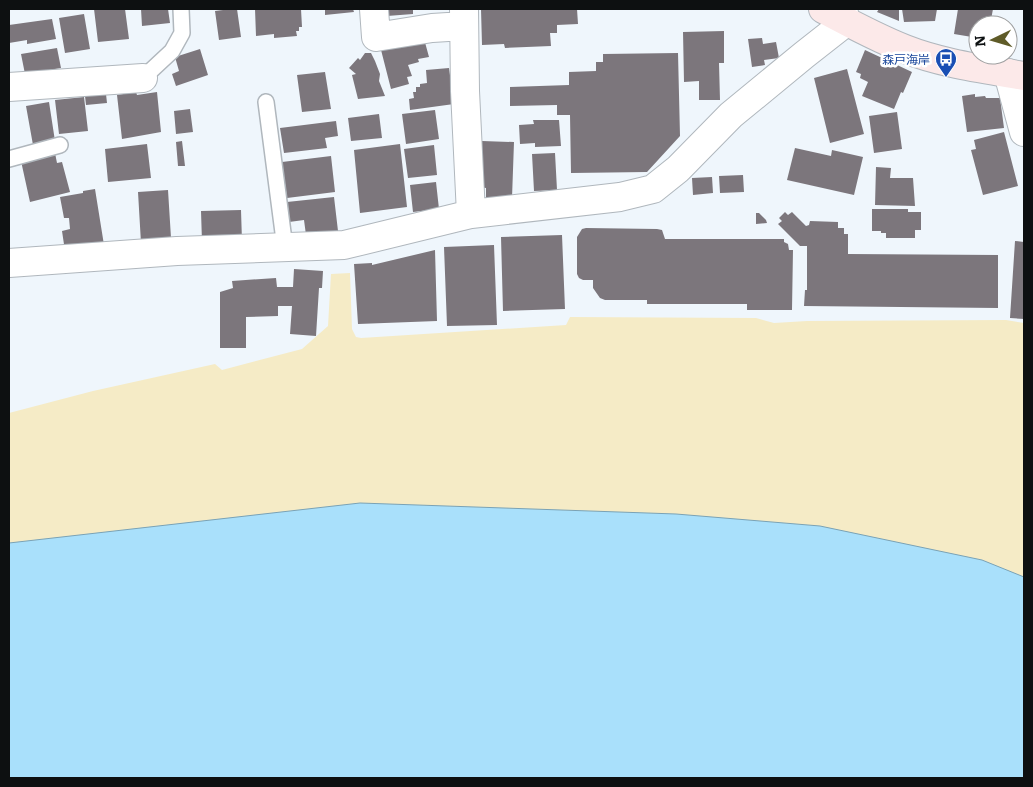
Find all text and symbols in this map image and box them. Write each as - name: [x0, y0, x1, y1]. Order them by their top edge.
- north arrow: [968, 15, 1018, 65]
- text: N: [969, 34, 990, 48]
- bus stop icon: 森戸海岸: [934, 47, 958, 78]
- place label: 森戸海岸: [882, 50, 930, 68]

